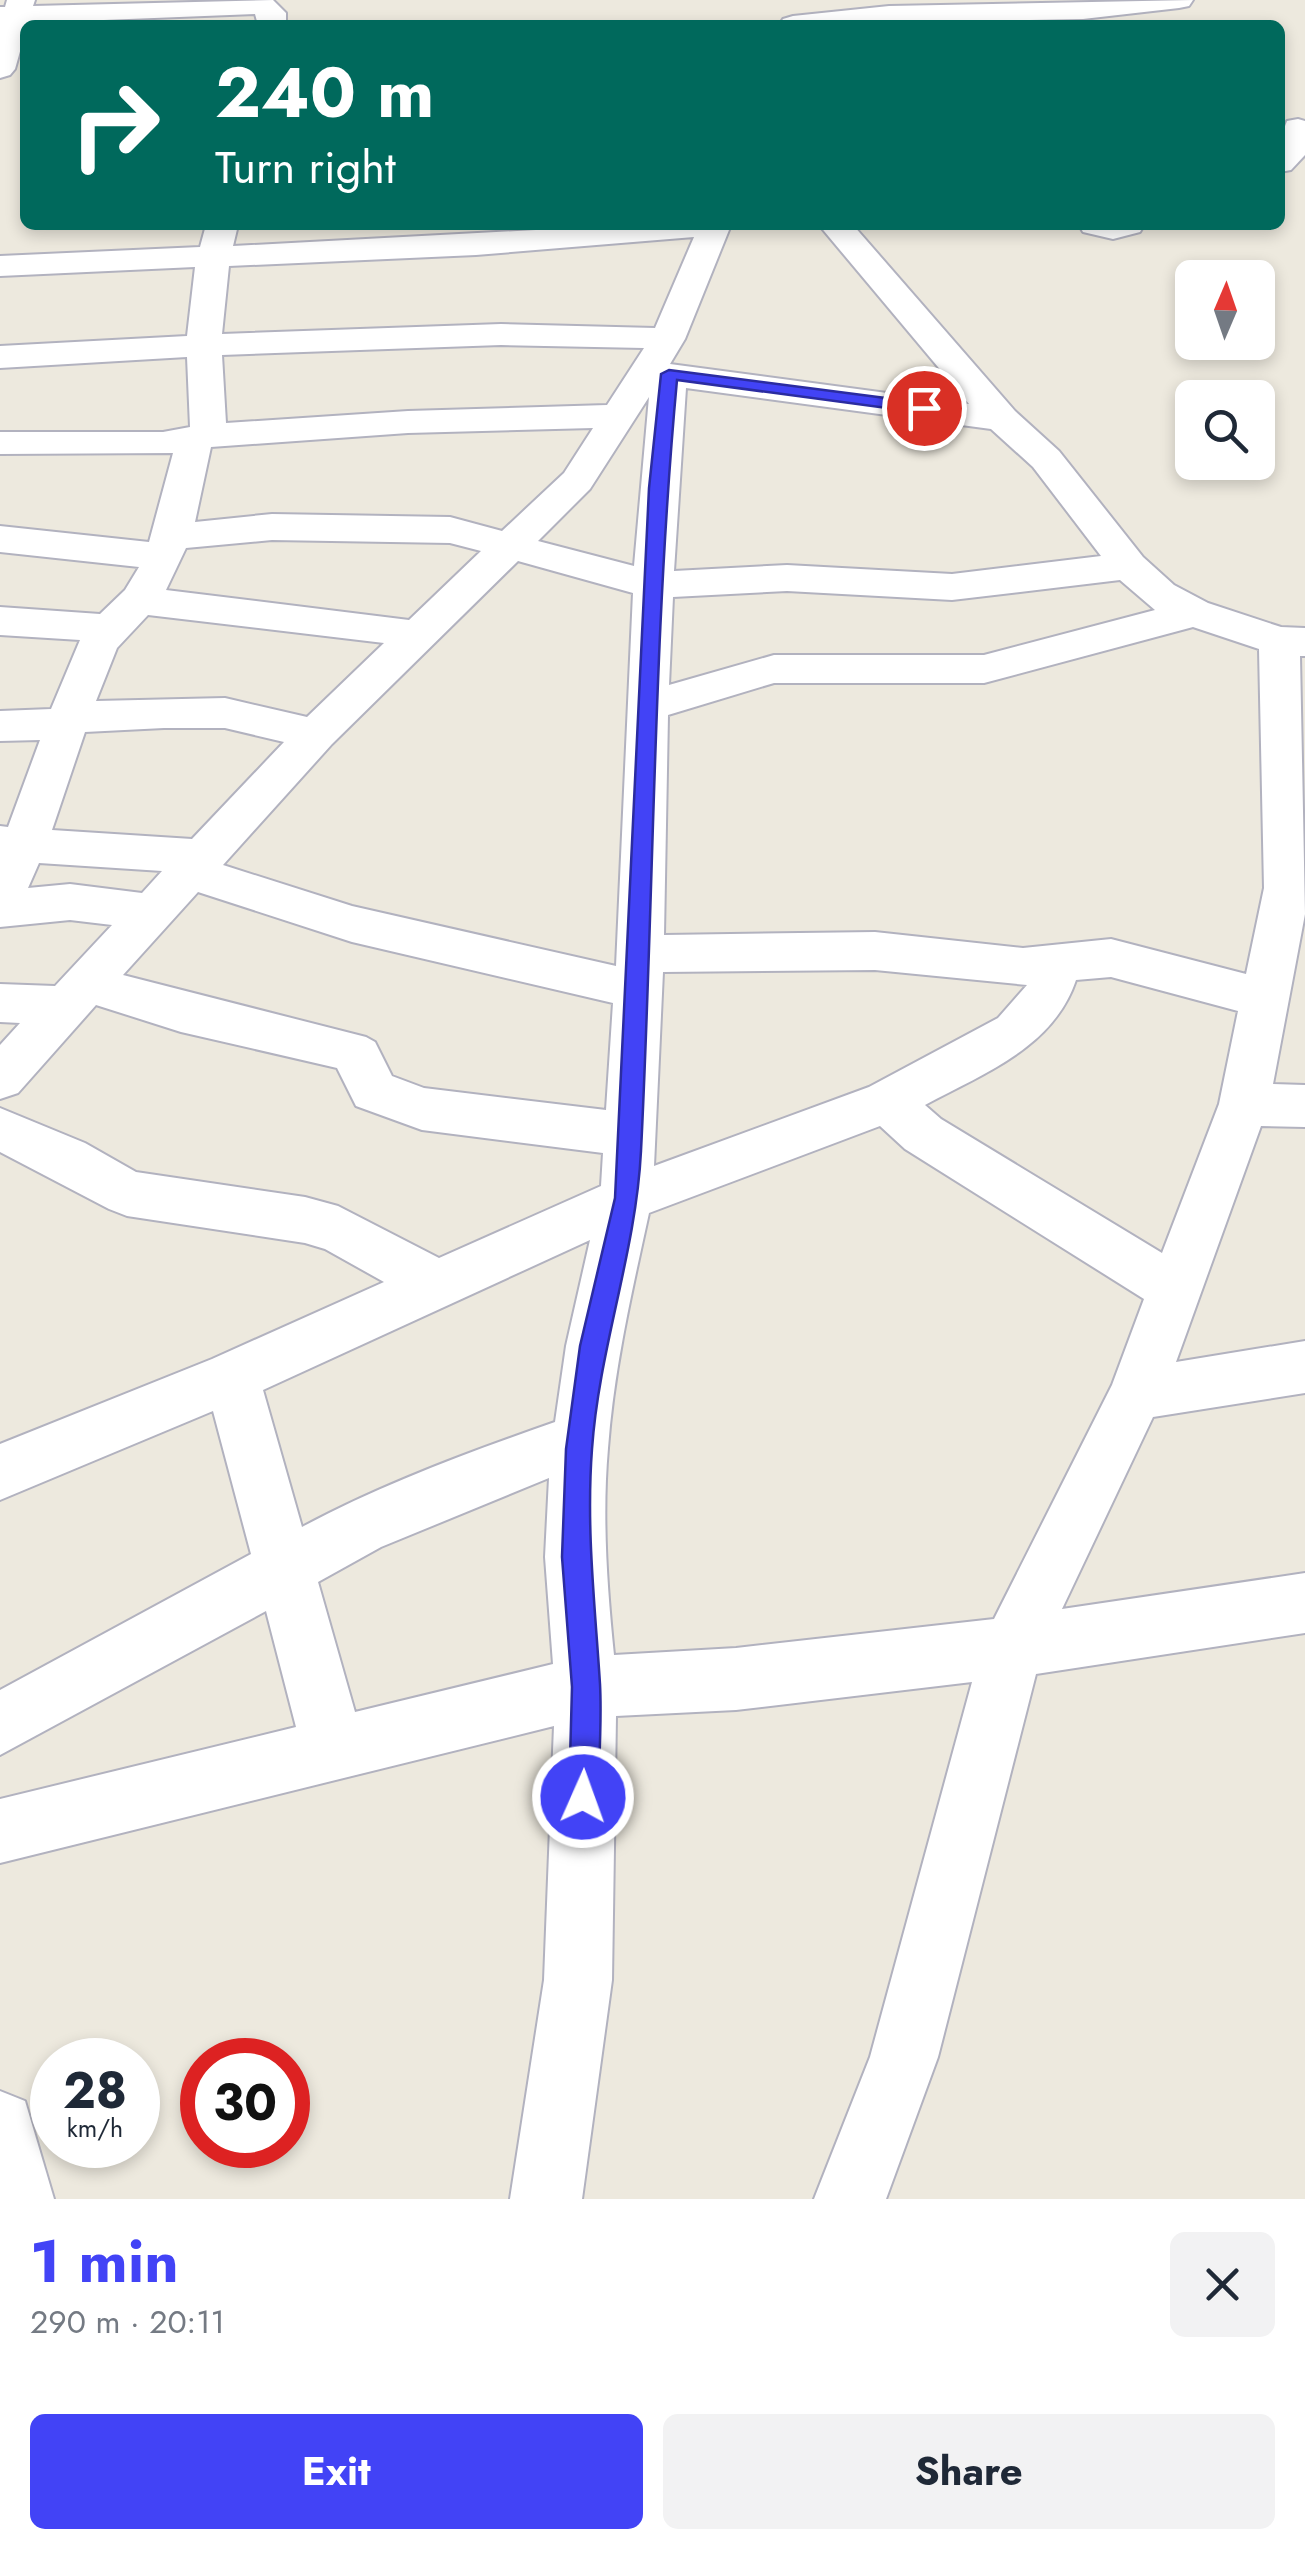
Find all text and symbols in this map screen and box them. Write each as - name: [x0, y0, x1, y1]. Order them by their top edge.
- text: 240 m: [215, 42, 435, 143]
- icon: right: [50, 60, 180, 190]
- text: Turn right: [215, 135, 396, 200]
- north arrow: [1175, 260, 1275, 360]
- map controls: [1175, 260, 1275, 480]
- pin: [882, 366, 967, 451]
- button: search: [1175, 380, 1275, 480]
- icon: arrive: [897, 381, 952, 436]
- position arrow: [531, 1745, 635, 1849]
- speed limit sign: 30: [180, 2038, 310, 2168]
- text: 28: [63, 2054, 127, 2127]
- text: km/h: [67, 2110, 123, 2146]
- text: 1 min: [30, 2218, 179, 2305]
- button: close: [1170, 2232, 1275, 2337]
- text: 290 m · 20:11: [30, 2299, 225, 2345]
- button: Exit: [30, 2414, 643, 2529]
- button: Share: [663, 2414, 1275, 2529]

